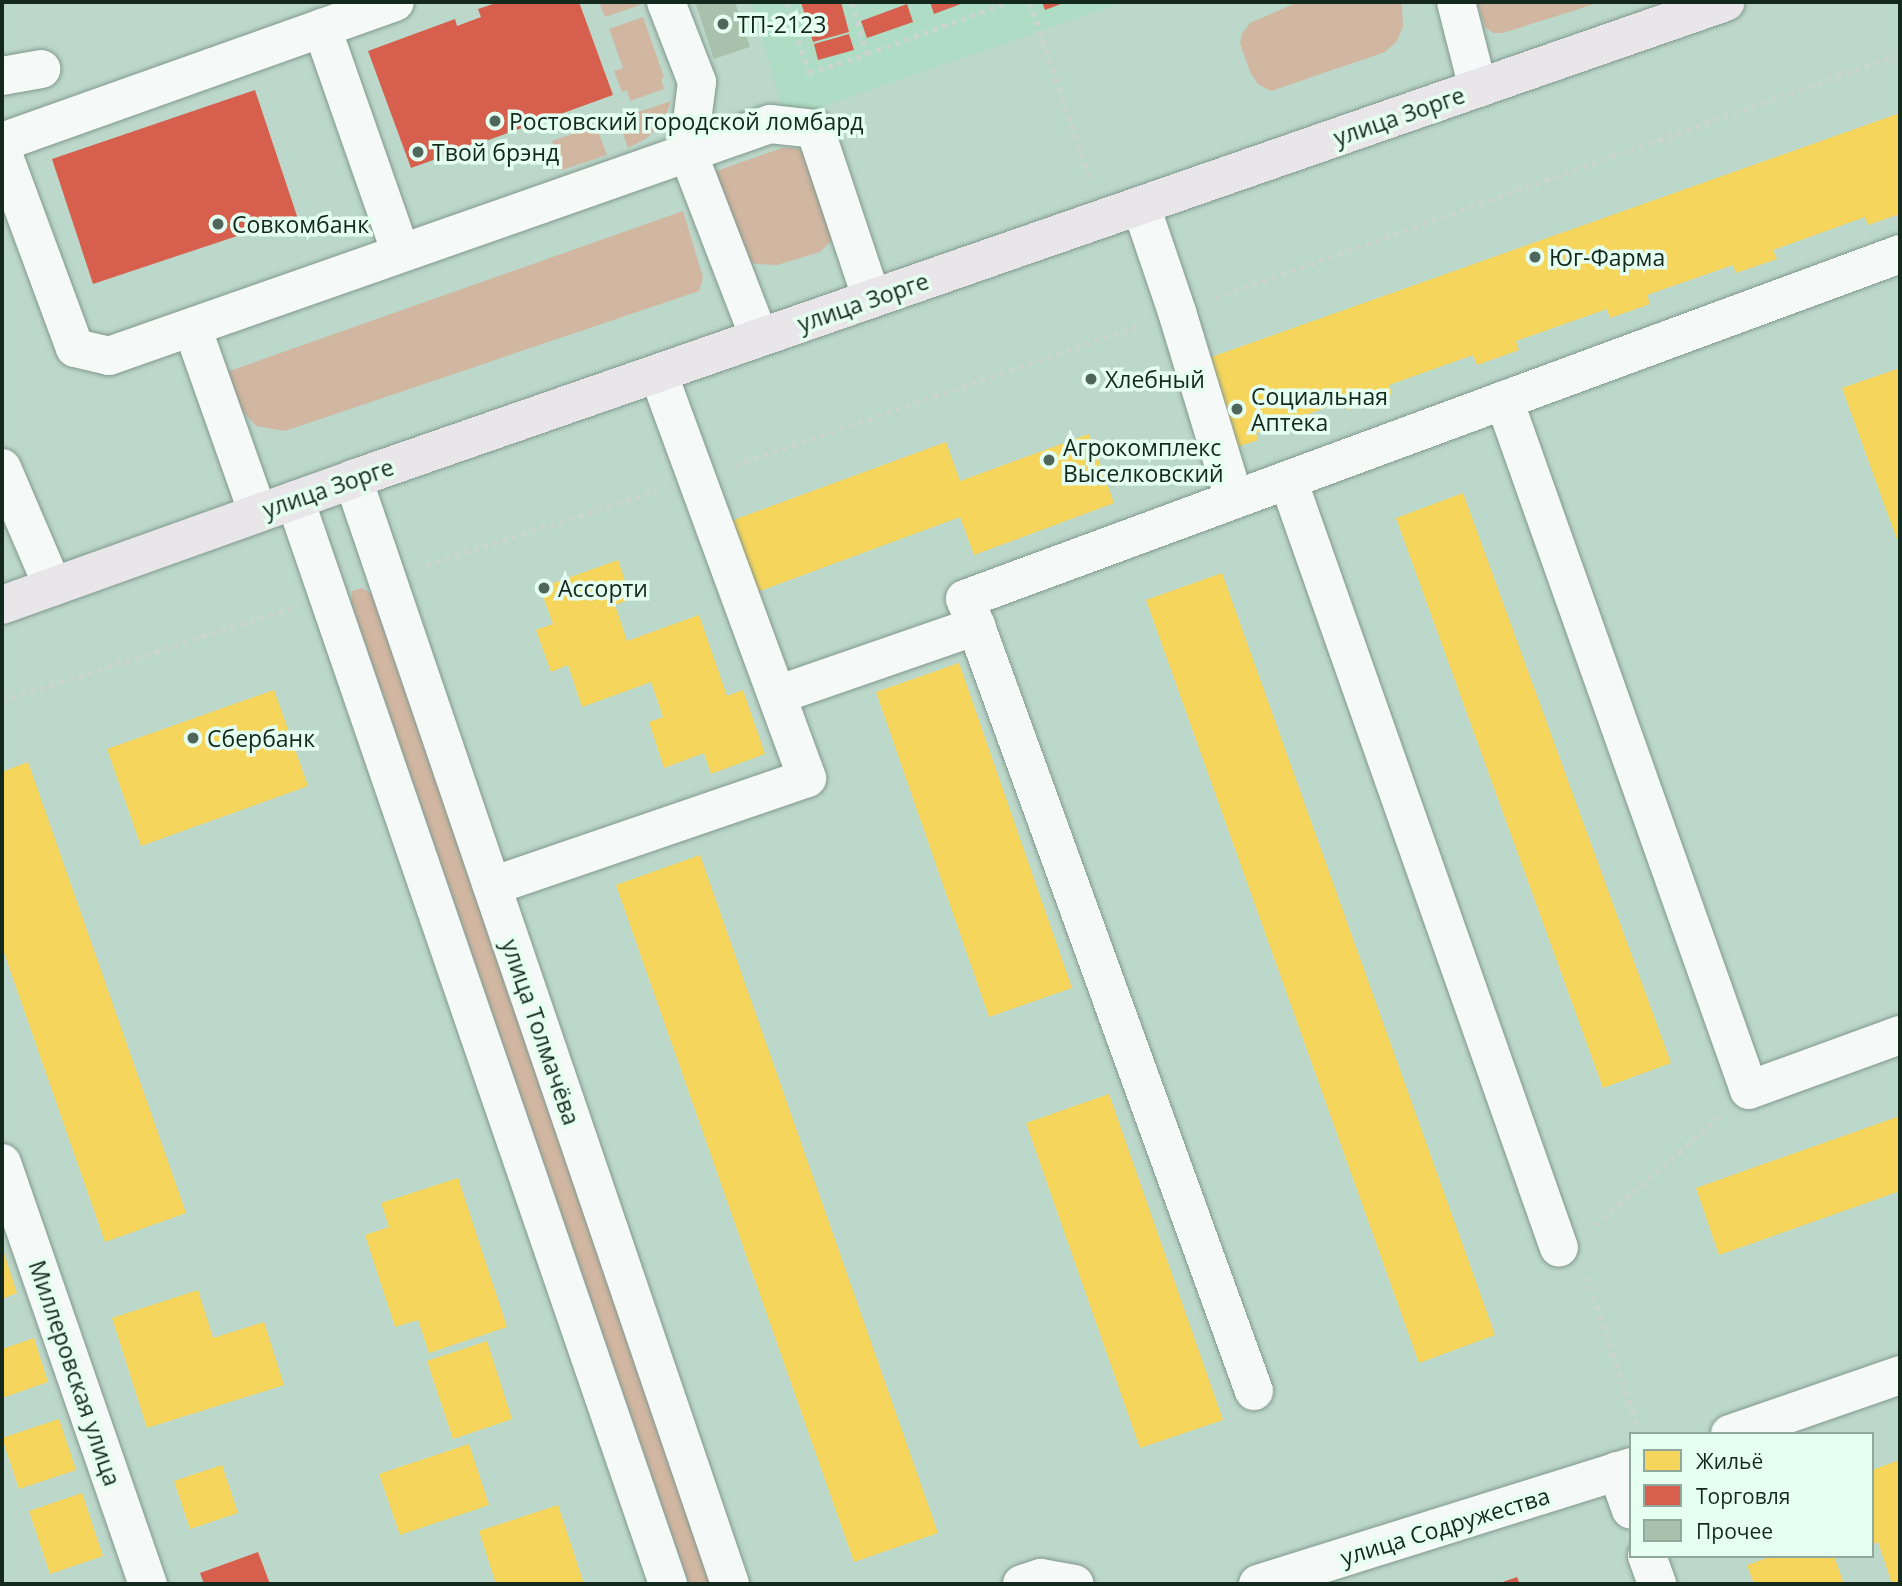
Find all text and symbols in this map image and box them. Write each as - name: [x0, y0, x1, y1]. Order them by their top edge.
- place label: ТП-2123: [737, 10, 826, 38]
- marker: ТП-2123: [715, 16, 731, 32]
- street label: улица Зорге: [1330, 81, 1468, 151]
- place label: Ростовский городской ломбард: [509, 107, 864, 135]
- marker: Ростовский городской ломбард: [487, 113, 503, 129]
- place label: Твой брэнд: [432, 138, 559, 166]
- marker: Твой брэнд: [410, 144, 426, 160]
- place label: Совкомбанк: [232, 210, 369, 238]
- marker: Совкомбанк: [210, 216, 226, 232]
- place label: Юг-Фарма: [1549, 243, 1665, 271]
- marker: Юг-Фарма: [1527, 249, 1543, 265]
- street label: улица Зорге: [794, 267, 932, 337]
- place label: Хлебный: [1105, 365, 1205, 393]
- marker: Хлебный: [1083, 371, 1099, 387]
- place label: Социальная Аптека: [1251, 382, 1388, 436]
- marker: Социальная Аптека: [1229, 401, 1245, 417]
- place label: Агрокомплекс Выселковский: [1063, 433, 1224, 487]
- marker: Агрокомплекс Выселковский: [1041, 452, 1057, 468]
- street label: улица Зорге: [259, 453, 397, 523]
- place label: Ассорти: [558, 574, 648, 602]
- marker: Ассорти: [536, 580, 552, 596]
- place label: Сбербанк: [207, 724, 315, 752]
- marker: Сбербанк: [185, 730, 201, 746]
- street label: улица Толмачёва: [496, 935, 586, 1129]
- street label: Миллеровская улица: [23, 1257, 127, 1489]
- legend: [1629, 1432, 1874, 1558]
- text: Жильё: [1696, 1447, 1763, 1475]
- street label: улица Содружества: [1337, 1481, 1553, 1571]
- text: Торговля: [1696, 1482, 1790, 1510]
- text: Прочее: [1696, 1517, 1773, 1545]

